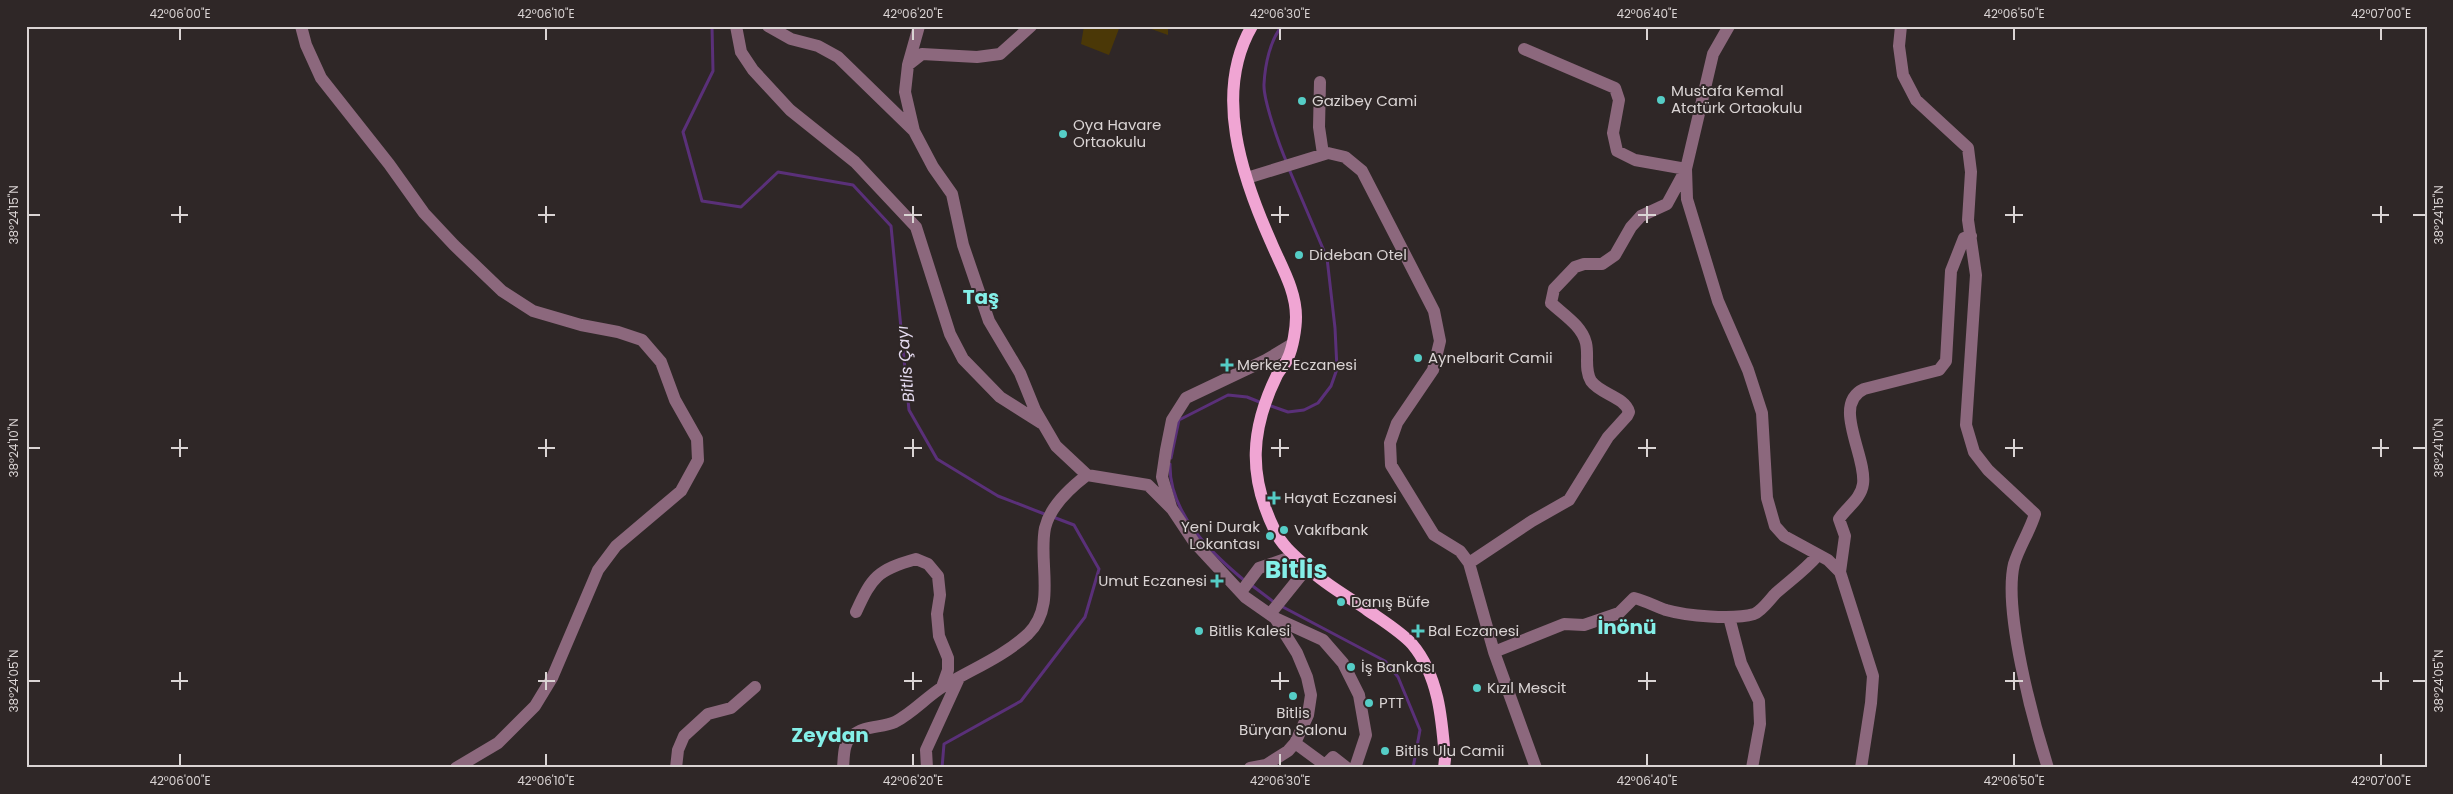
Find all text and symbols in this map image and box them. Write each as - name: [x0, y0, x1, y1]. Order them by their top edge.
- text: 42°06'00"E: [149, 5, 211, 22]
- text: 42°06'10"E: [517, 5, 575, 22]
- text: 42°06'20"E: [883, 5, 943, 22]
- text: 42°06'30"E: [1250, 5, 1310, 22]
- text: 42°06'40"E: [1616, 5, 1678, 22]
- text: 42°06'50"E: [1983, 5, 2045, 22]
- text: 42°07'00"E: [2351, 5, 2411, 22]
- place label: Mustafa Kemal Atatürk Ortaokulu: [1671, 80, 1802, 118]
- place label: Gazibey Cami: [1312, 90, 1417, 111]
- marker: Mustafa Kemal Atatürk Ortaokulu: [1655, 94, 1667, 106]
- marker: Gazibey Cami: [1296, 95, 1308, 107]
- place label: Oya Havare Ortaokulu: [1073, 114, 1161, 152]
- marker: Oya Havare Ortaokulu: [1057, 128, 1069, 140]
- text: 38°24'15"N: [5, 185, 22, 245]
- text: 38°24'15"N: [2430, 185, 2447, 245]
- place label: Dideban Otel: [1309, 244, 1407, 265]
- marker: Dideban Otel: [1293, 249, 1305, 261]
- district label: Taş: [963, 283, 999, 311]
- water label: Bitlis Çayı: [891, 325, 920, 403]
- place label: Aynelbarit Camii: [1428, 347, 1553, 368]
- marker: Aynelbarit Camii: [1412, 352, 1424, 364]
- place label: Merkez Eczanesi: [1237, 354, 1357, 375]
- marker: Merkez Eczanesi: [1221, 359, 1233, 371]
- text: 38°24'10"N: [5, 418, 22, 478]
- text: 38°24'10"N: [2430, 418, 2447, 478]
- place label: Hayat Eczanesi: [1284, 487, 1397, 508]
- marker: Hayat Eczanesi: [1268, 492, 1280, 504]
- place label: Yeni Durak Lokantası: [1181, 516, 1260, 554]
- place label: Vakıfbank: [1294, 519, 1369, 540]
- marker: Vakıfbank: [1278, 524, 1290, 536]
- marker: Yeni Durak Lokantası: [1264, 530, 1276, 542]
- district label: Bitlis: [1265, 552, 1327, 587]
- place label: Umut Eczanesi: [1098, 570, 1207, 591]
- marker: Umut Eczanesi: [1211, 575, 1223, 587]
- place label: Danış Büfe: [1351, 591, 1430, 612]
- marker: Danış Büfe: [1335, 596, 1347, 608]
- district label: İnönü: [1597, 613, 1657, 641]
- place label: Bitlis Kalesi: [1209, 620, 1290, 641]
- place label: Bal Eczanesi: [1428, 620, 1519, 641]
- marker: Bitlis Kalesi: [1193, 625, 1205, 637]
- marker: Bal Eczanesi: [1412, 625, 1424, 637]
- text: 38°24'05"N: [5, 650, 22, 712]
- text: 38°24'05"N: [2430, 650, 2447, 712]
- place label: İş Bankası: [1361, 656, 1435, 677]
- marker: İş Bankası: [1345, 661, 1357, 673]
- place label: Kızıl Mescit: [1487, 677, 1566, 698]
- marker: Kızıl Mescit: [1471, 682, 1483, 694]
- marker: Bitlis Büryan Salonu: [1287, 690, 1299, 702]
- place label: PTT: [1379, 692, 1404, 713]
- marker: PTT: [1363, 697, 1375, 709]
- place label: Bitlis Büryan Salonu: [1239, 702, 1347, 740]
- district label: Zeydan: [791, 721, 869, 749]
- place label: Bitlis Ulu Camii: [1395, 740, 1505, 761]
- marker: Bitlis Ulu Camii: [1379, 745, 1391, 757]
- text: 42°06'00"E: [149, 772, 211, 789]
- text: 42°06'10"E: [517, 772, 575, 789]
- text: 42°06'20"E: [883, 772, 943, 789]
- text: 42°06'30"E: [1250, 772, 1310, 789]
- text: 42°06'40"E: [1616, 772, 1678, 789]
- text: 42°06'50"E: [1983, 772, 2045, 789]
- text: 42°07'00"E: [2351, 772, 2411, 789]

